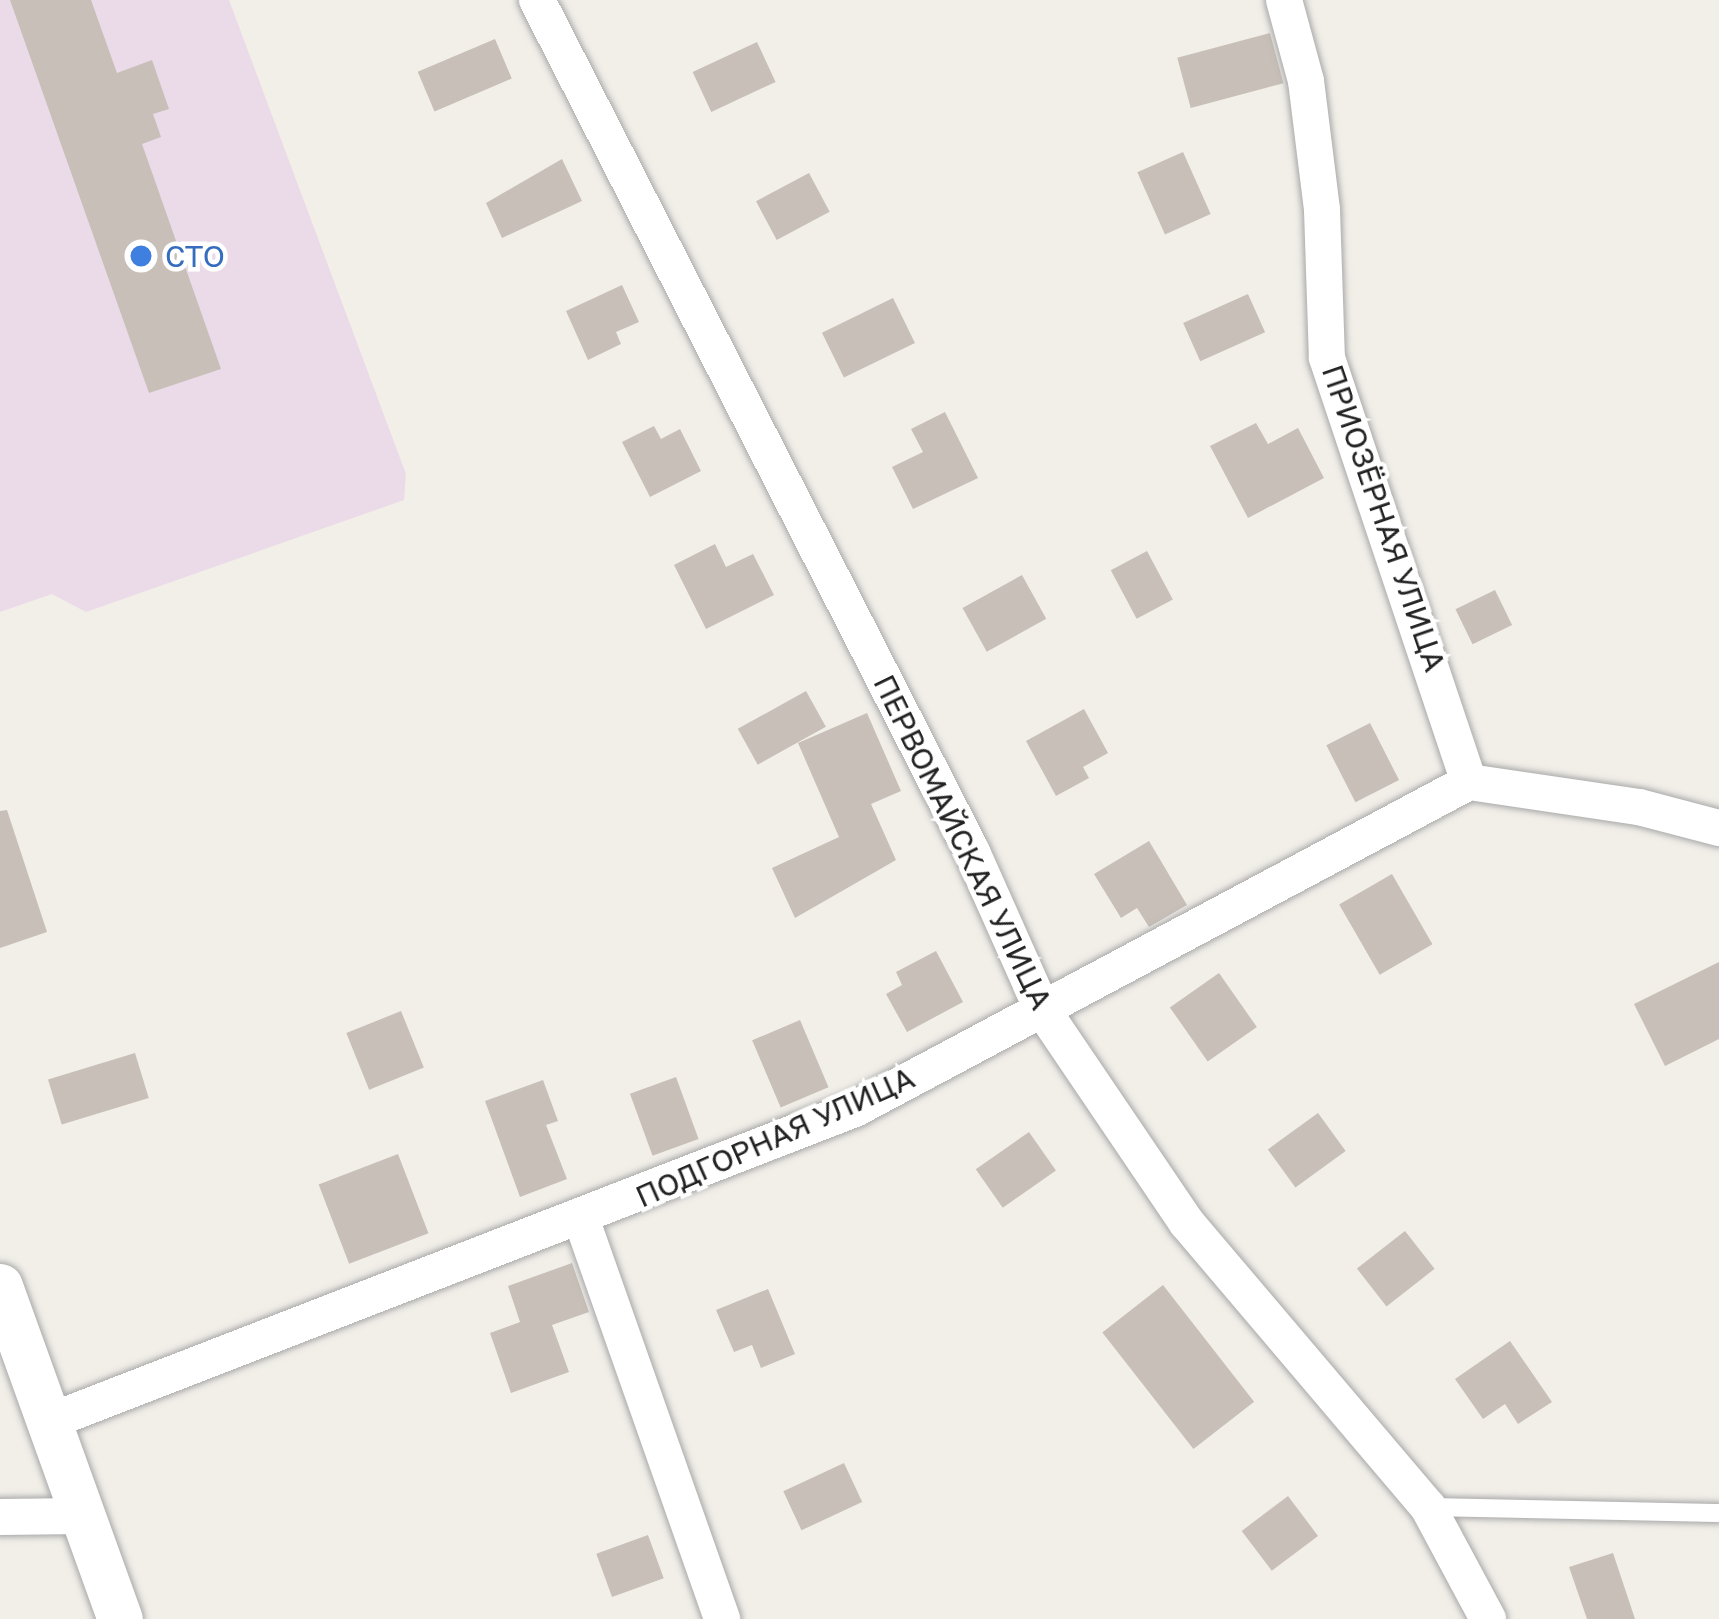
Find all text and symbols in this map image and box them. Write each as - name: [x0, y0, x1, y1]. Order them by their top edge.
- place label: СТО: [165, 238, 225, 274]
- marker: СТО: [128, 243, 154, 269]
- street label: ПРИОЗЁРНАЯ УЛИЦА: [1315, 360, 1453, 676]
- street label: ПЕРВОМАЙСКАЯ УЛИЦА: [866, 669, 1060, 1015]
- street label: ПОДГОРНАЯ УЛИЦА: [630, 1059, 920, 1215]

